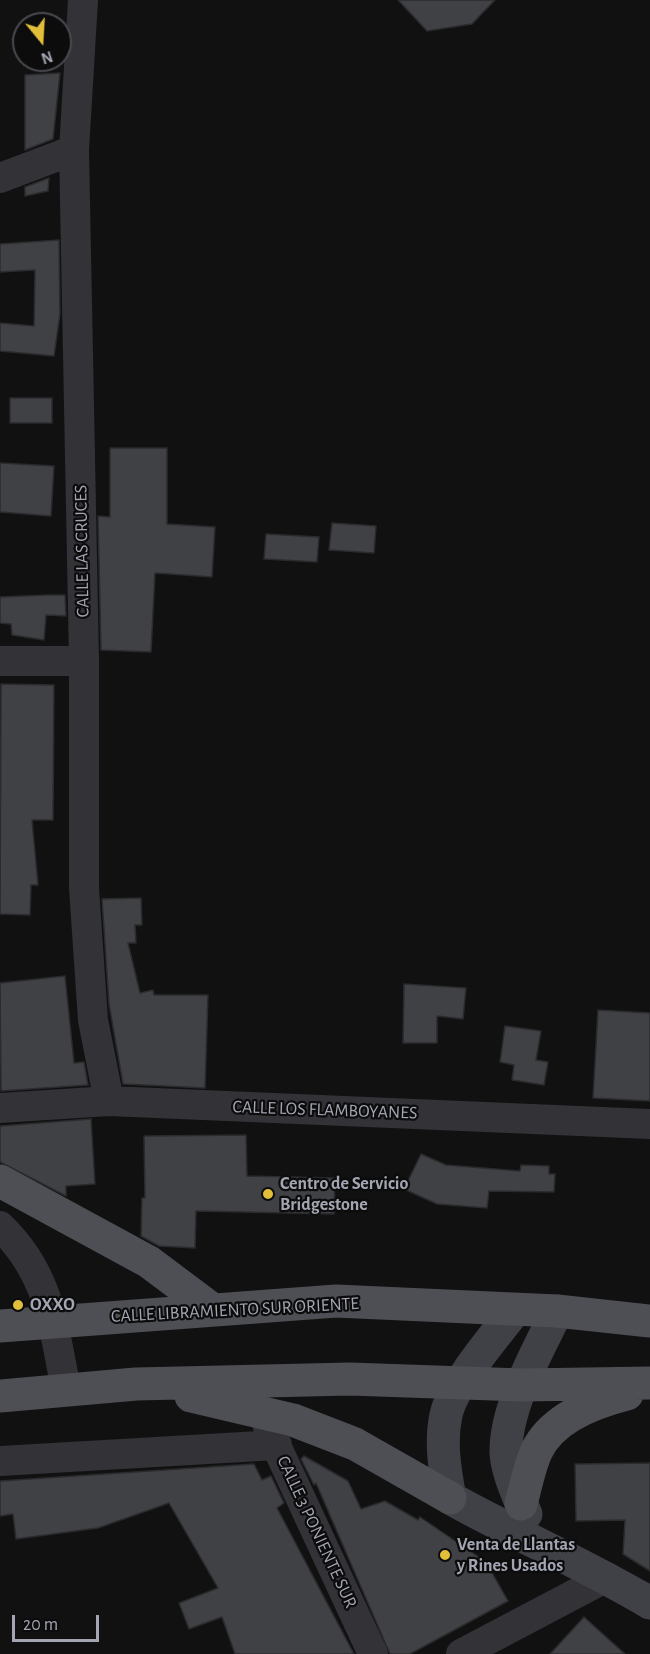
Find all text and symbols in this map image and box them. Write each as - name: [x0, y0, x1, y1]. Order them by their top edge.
- north arrow: [12, 12, 72, 72]
- text: N: [39, 48, 55, 67]
- street label: CALLE LAS CRUCES: [70, 485, 94, 617]
- street label: CALLE LOS FLAMBOYANES: [232, 1096, 418, 1124]
- place label: Centro de Servicio Bridgestone: [280, 1173, 408, 1216]
- marker: Centro de Servicio Bridgestone: [261, 1187, 275, 1201]
- street label: CALLE LIBRAMIENTO SUR ORIENTE: [111, 1293, 359, 1327]
- place label: OXXO: [30, 1294, 75, 1316]
- marker: OXXO: [11, 1298, 25, 1312]
- street label: CALLE 3 PONIENTE SUR: [272, 1452, 362, 1612]
- place label: Venta de Llantas y Rines Usados: [457, 1534, 575, 1576]
- marker: Venta de Llantas y Rines Usados: [438, 1548, 452, 1562]
- scale bar: [15, 1603, 102, 1641]
- text: 20 m: [23, 1616, 58, 1634]

